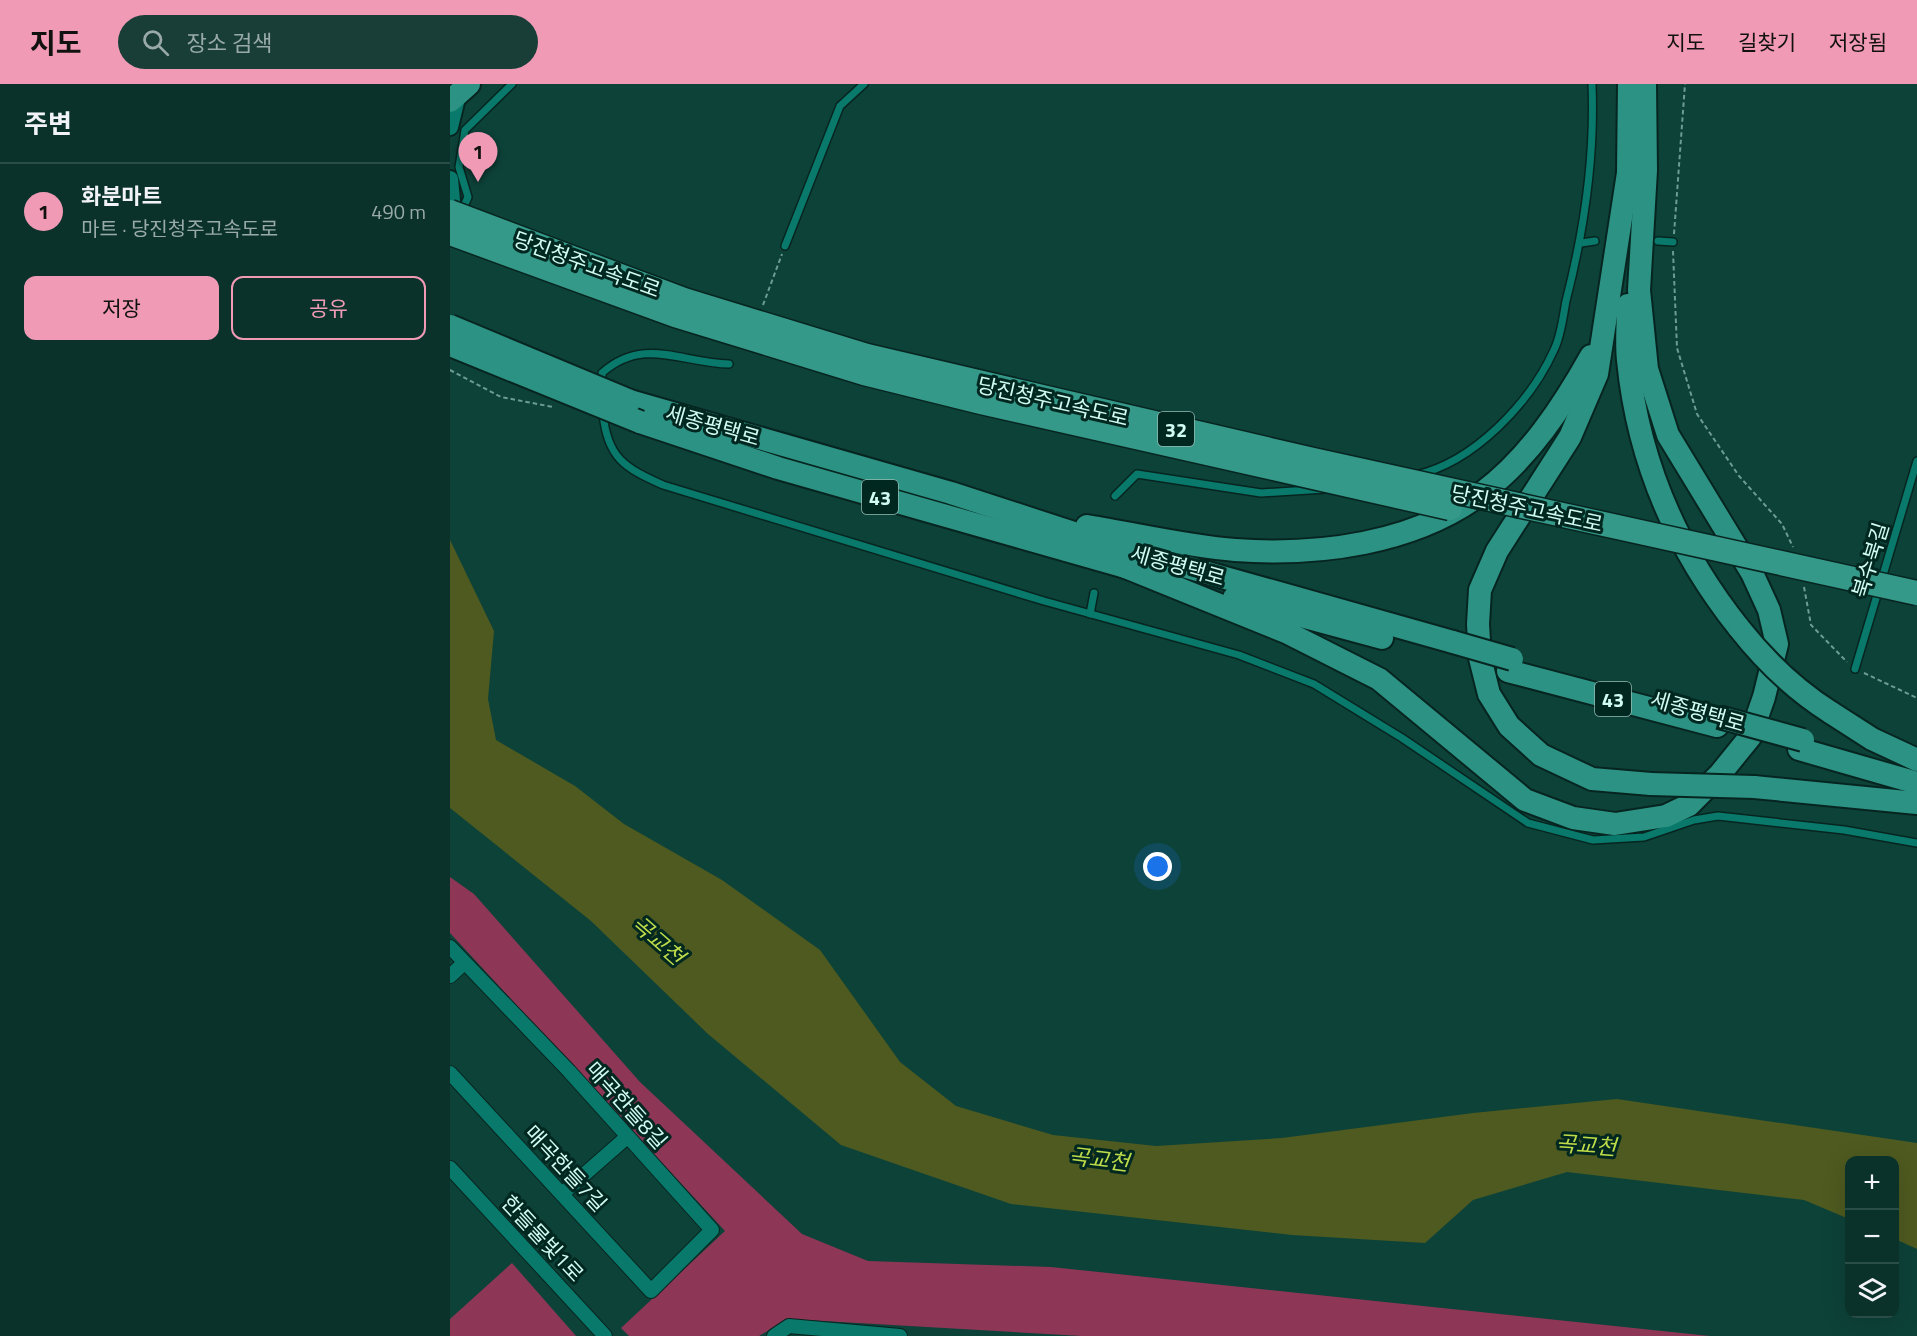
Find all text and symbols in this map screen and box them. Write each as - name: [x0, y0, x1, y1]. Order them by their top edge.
- search box: [118, 15, 538, 69]
- text: 지도: [30, 21, 82, 64]
- icon: search: [139, 26, 172, 59]
- text: 장소 검색: [187, 26, 272, 60]
- text: 지도: [1666, 26, 1705, 58]
- text: 길찾기: [1738, 26, 1796, 58]
- text: 저장됨: [1829, 26, 1887, 58]
- text: 주변: [24, 104, 72, 143]
- pin: 1: [459, 132, 498, 182]
- text: 화분마트: [81, 179, 162, 213]
- text: 1: [38, 196, 49, 227]
- text: 490 m: [371, 196, 426, 227]
- text: 마트 · 당진청주고속도로: [81, 213, 278, 244]
- street label: 당진청주고속도로: [509, 223, 665, 305]
- button: 저장: [24, 276, 219, 340]
- button: 공유: [231, 276, 426, 340]
- street label: 당진청주고속도로: [974, 368, 1132, 434]
- street label: 세종평택로: [662, 396, 764, 454]
- road number: 32: [1158, 412, 1194, 446]
- street label: 당진청주고속도로: [1448, 476, 1606, 540]
- road number: 43: [862, 480, 898, 514]
- street label: 북수북길: [1843, 518, 1897, 602]
- street label: 세종평택로: [1127, 536, 1229, 594]
- road number: 43: [1595, 682, 1631, 716]
- street label: 세종평택로: [1647, 682, 1749, 740]
- your location: [1143, 852, 1172, 881]
- water label: 곡교천: [624, 907, 694, 975]
- street label: 매곡한들8길: [579, 1054, 675, 1156]
- street label: 매곡한들7길: [517, 1117, 615, 1219]
- water label: 곡교천: [1555, 1126, 1620, 1164]
- water label: 곡교천: [1067, 1138, 1134, 1180]
- map controls: [1845, 1156, 1899, 1318]
- button: +: [1845, 1156, 1899, 1210]
- street label: 한들물빛1로: [494, 1187, 592, 1289]
- button: −: [1845, 1210, 1899, 1264]
- button: layers: [1845, 1264, 1899, 1318]

